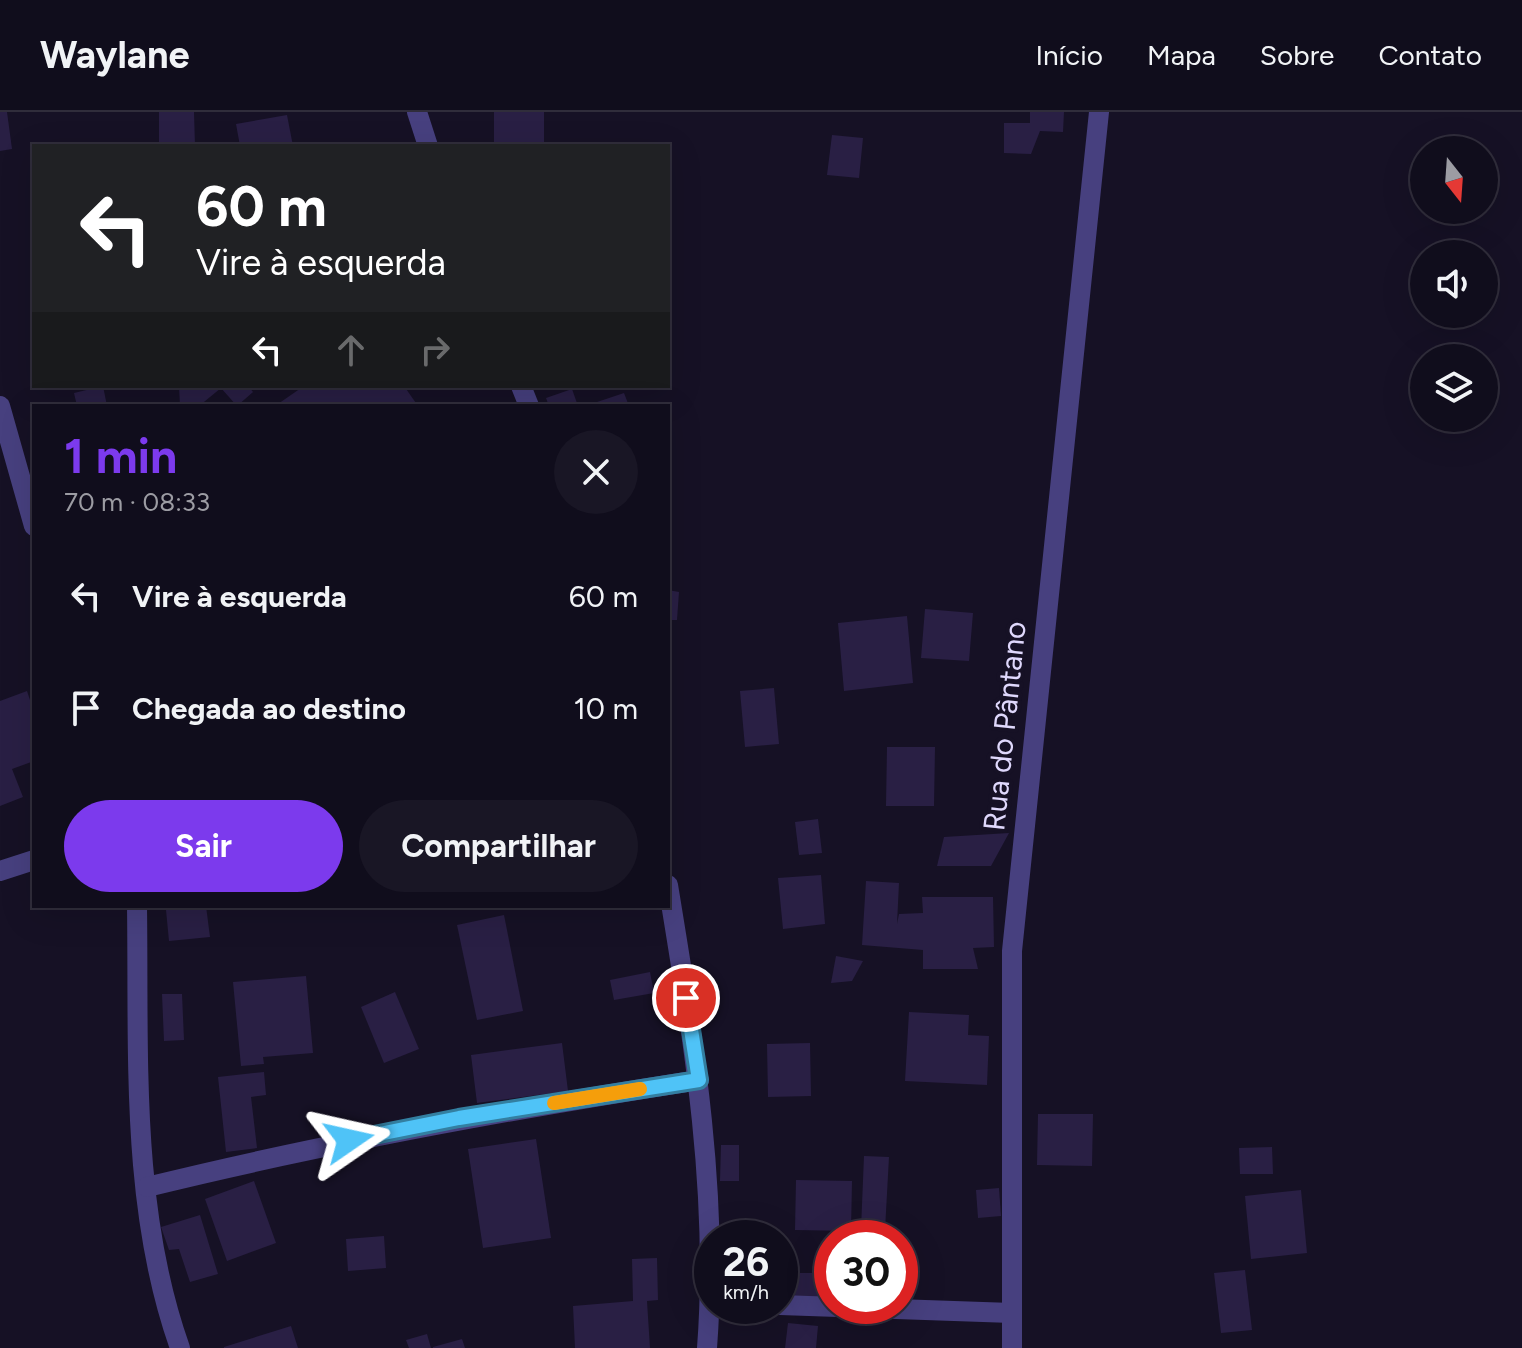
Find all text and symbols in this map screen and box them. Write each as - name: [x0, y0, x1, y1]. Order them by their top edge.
- text: Waylane: [40, 32, 190, 78]
- text: Início: [1035, 38, 1103, 72]
- text: Mapa: [1147, 38, 1216, 72]
- text: Sobre: [1260, 38, 1334, 72]
- text: Contato: [1378, 38, 1482, 72]
- north arrow: [1410, 136, 1498, 224]
- map controls: [1410, 136, 1498, 432]
- text: 60 m: [196, 173, 327, 240]
- icon: left: [64, 176, 168, 280]
- button: sound: [1410, 240, 1498, 328]
- text: Vire à esquerda: [196, 241, 446, 284]
- icon: left: [245, 328, 289, 372]
- icon: ahead: [329, 328, 373, 372]
- icon: right: [413, 328, 457, 372]
- button: layers: [1410, 344, 1498, 432]
- text: 1 min: [64, 427, 177, 485]
- button: close: [554, 430, 638, 514]
- text: 70 m · 08:33: [64, 486, 210, 518]
- icon: left: [64, 574, 108, 618]
- text: Vire à esquerda: [132, 578, 347, 615]
- text: 60 m: [569, 578, 638, 615]
- street label: Rua do Pântano: [975, 619, 1034, 833]
- icon: arrive: [64, 686, 108, 730]
- text: Chegada ao destino: [132, 690, 406, 727]
- text: 10 m: [573, 690, 638, 727]
- button: Sair: [64, 800, 343, 892]
- button: Compartilhar: [359, 800, 638, 892]
- pin: [652, 964, 720, 1032]
- icon: arrive: [664, 976, 708, 1020]
- position arrow: [307, 1098, 391, 1182]
- speed limit sign: 30: [814, 1220, 918, 1324]
- text: 26: [723, 1238, 769, 1286]
- text: km/h: [723, 1280, 769, 1304]

